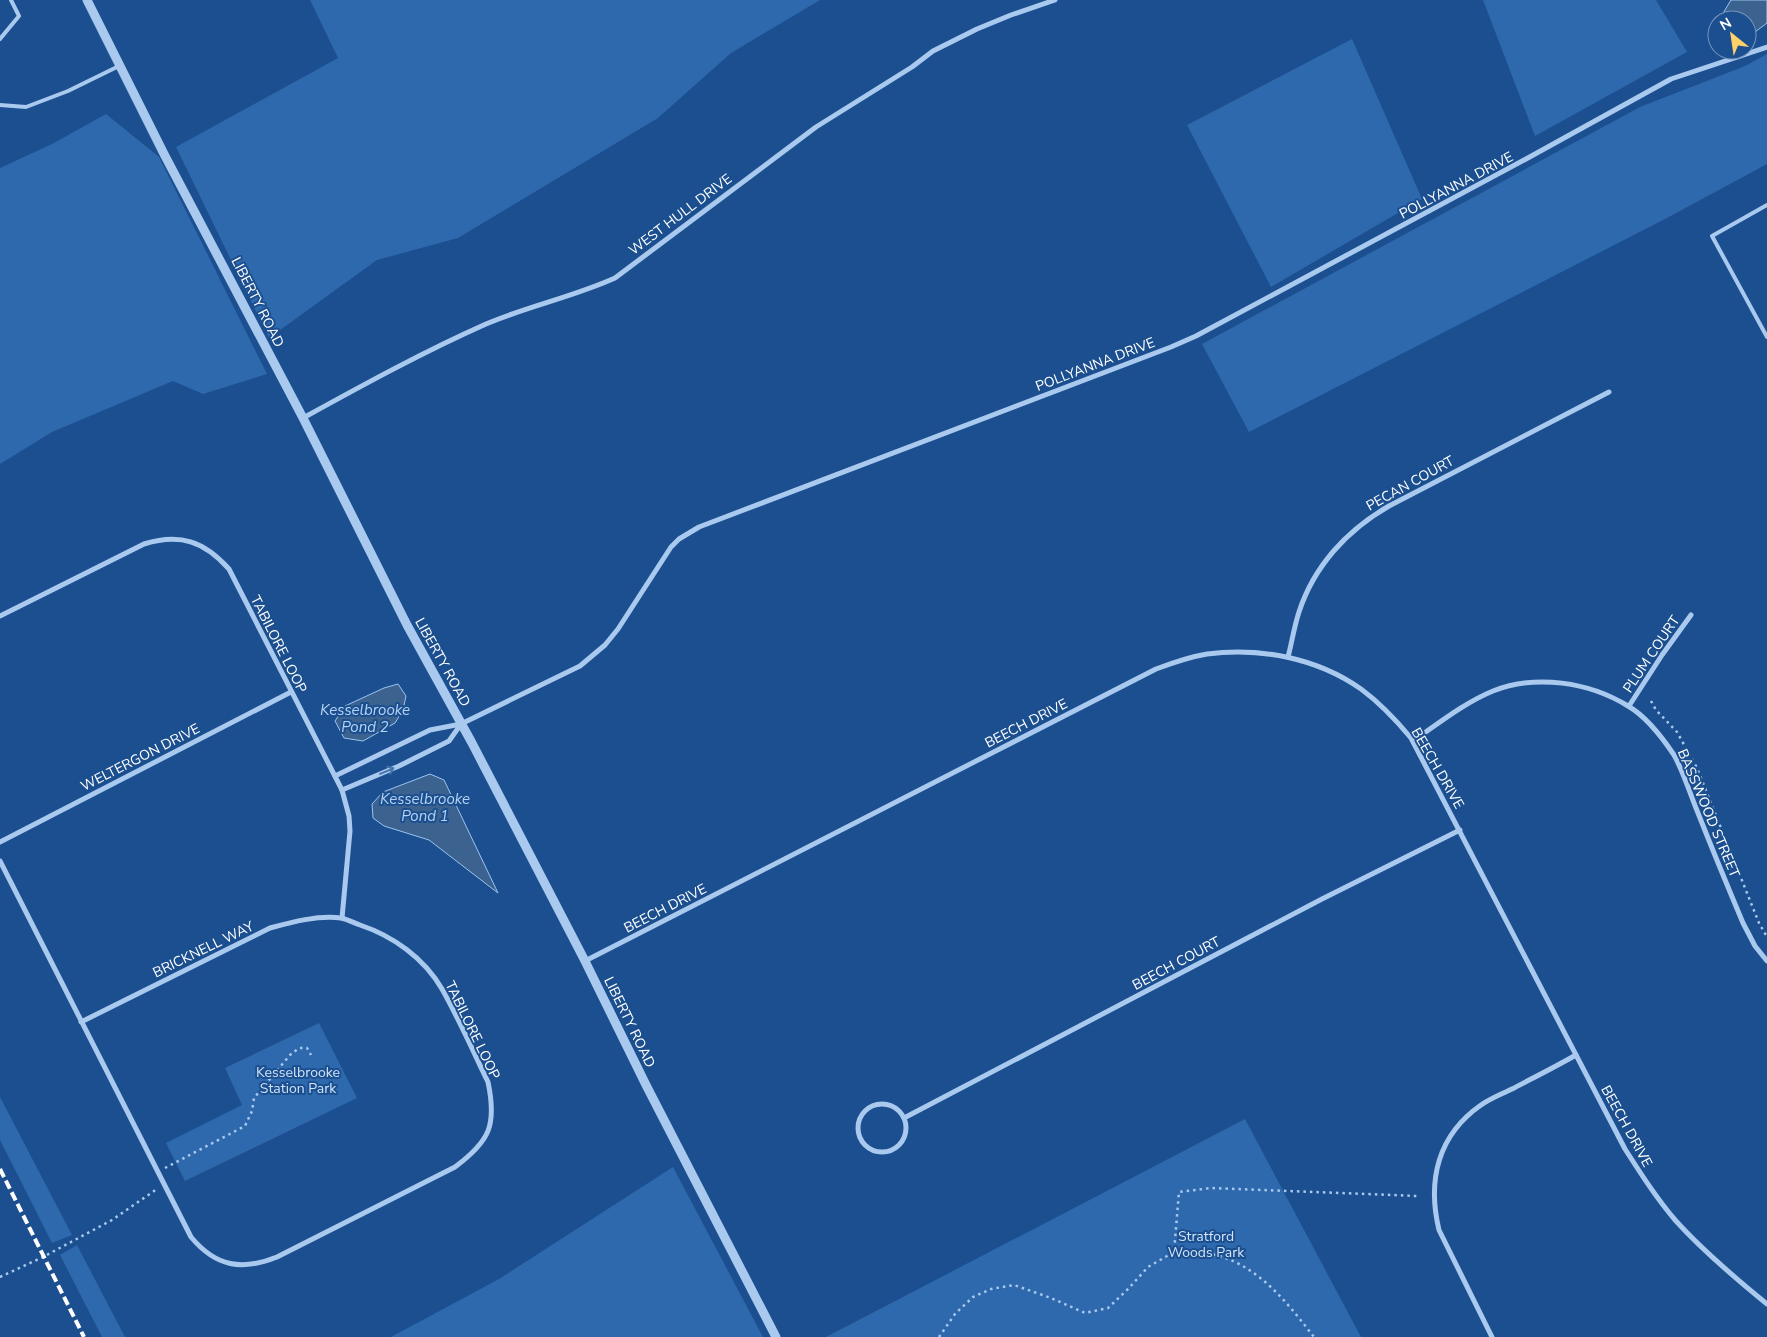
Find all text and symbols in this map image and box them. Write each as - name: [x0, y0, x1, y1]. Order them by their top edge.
- north arrow: [1707, 10, 1757, 60]
- text: N: [1716, 13, 1735, 35]
- street label: POLLYANNA DRIVE: [1396, 147, 1516, 223]
- street label: WEST HULL DRIVE: [625, 169, 736, 259]
- street label: LIBERTY ROAD: [227, 254, 288, 351]
- street label: POLLYANNA DRIVE: [1033, 333, 1158, 396]
- street label: PECAN COURT: [1363, 451, 1458, 515]
- street label: TABILORE LOOP: [246, 592, 311, 696]
- street label: PLUM COURT: [1619, 611, 1685, 697]
- street label: LIBERTY ROAD: [410, 614, 475, 710]
- street label: BEECH DRIVE: [982, 694, 1071, 752]
- water label: Kesselbrooke Pond 2: [320, 700, 410, 737]
- street label: WELTERGON DRIVE: [77, 719, 203, 796]
- street label: BEECH DRIVE: [1407, 724, 1468, 812]
- street label: BASSWOOD STREET: [1673, 746, 1744, 881]
- one-way arrow: [379, 766, 394, 775]
- water label: Kesselbrooke Pond 1: [380, 789, 470, 826]
- street label: BEECH DRIVE: [621, 879, 710, 937]
- street label: BRICKNELL WAY: [150, 916, 257, 982]
- street label: BEECH COURT: [1129, 932, 1224, 995]
- street label: LIBERTY ROAD: [599, 974, 660, 1071]
- street label: TABILORE LOOP: [441, 978, 505, 1083]
- park label: Kesselbrooke Station Park: [256, 1063, 340, 1098]
- street label: BEECH DRIVE: [1596, 1082, 1657, 1170]
- park label: Stratford Woods Park: [1168, 1227, 1245, 1262]

